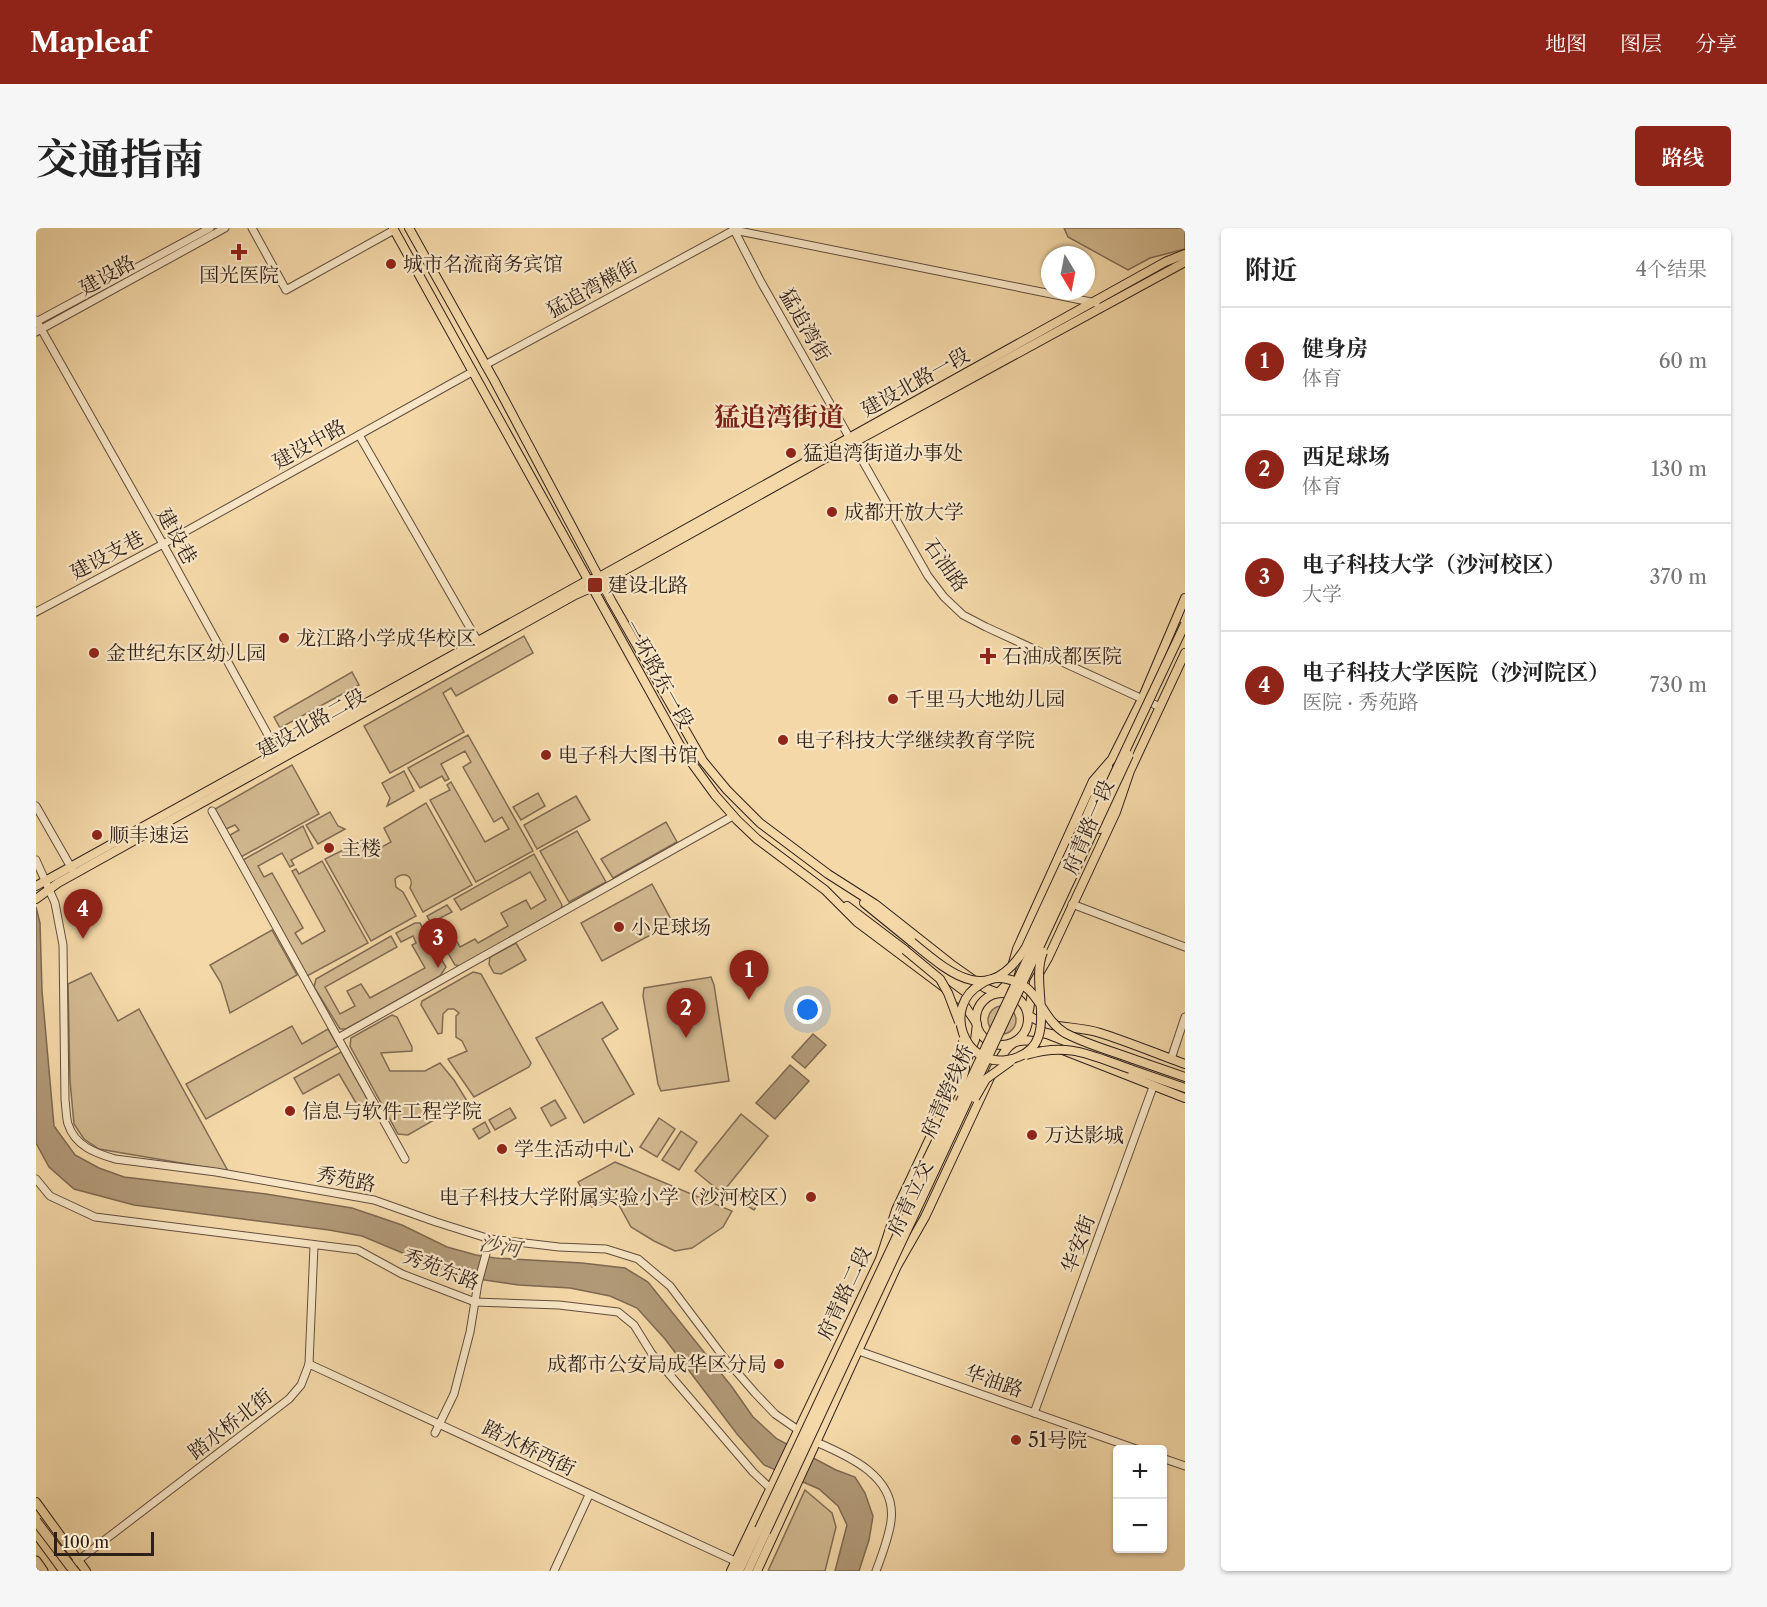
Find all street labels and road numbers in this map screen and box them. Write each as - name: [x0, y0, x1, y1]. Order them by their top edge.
- street label: 建设路: [75, 250, 139, 300]
- street label: 猛追湾横街: [542, 253, 642, 323]
- street label: 猛追湾街: [775, 284, 835, 366]
- street label: 建设北路一段: [857, 342, 973, 422]
- street label: 建设中路: [268, 414, 350, 474]
- street label: 建设巷: [152, 504, 202, 568]
- street label: 建设支巷: [66, 526, 148, 584]
- street label: 石油路: [919, 534, 973, 596]
- street label: 一环路东一段: [619, 616, 699, 732]
- street label: 建设北路二段: [253, 683, 369, 763]
- street label: 府青路一段: [1057, 776, 1119, 878]
- street label: 府青跨线桥: [916, 1040, 978, 1142]
- street label: 府青立交: [882, 1157, 938, 1239]
- street label: 秀苑路: [314, 1161, 378, 1197]
- street label: 华安街: [1056, 1212, 1100, 1276]
- street label: 秀苑东路: [399, 1243, 483, 1295]
- street label: 府青路二段: [812, 1243, 876, 1343]
- street label: 华油路: [962, 1360, 1026, 1402]
- street label: 踏水桥北街: [183, 1384, 277, 1464]
- street label: 踏水桥西街: [479, 1415, 579, 1481]

